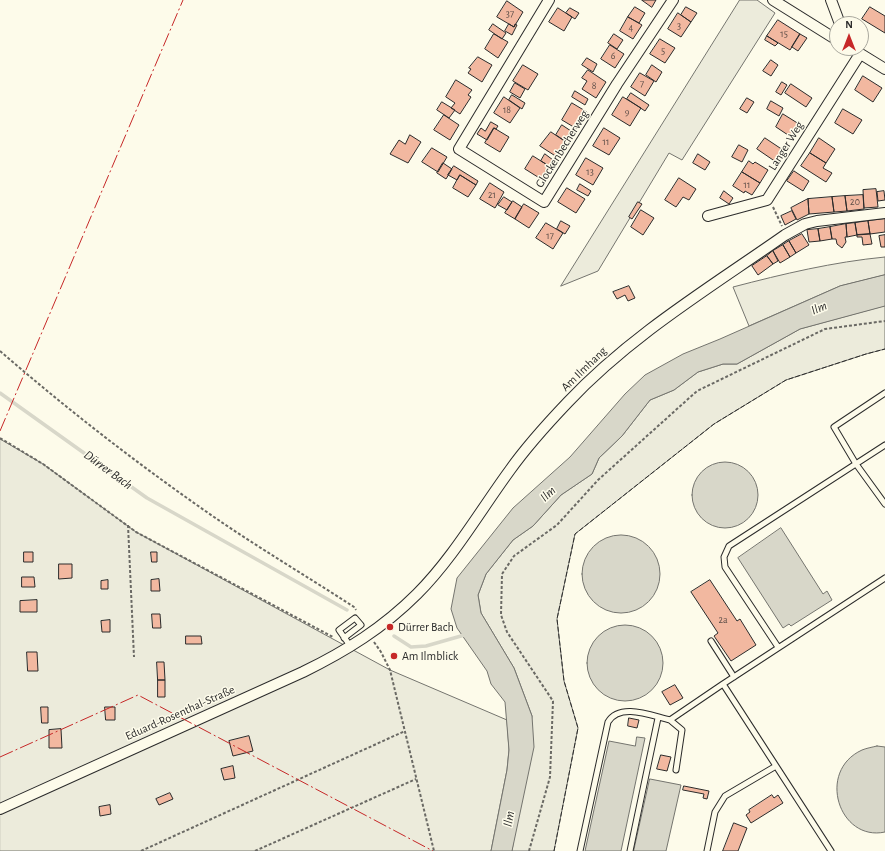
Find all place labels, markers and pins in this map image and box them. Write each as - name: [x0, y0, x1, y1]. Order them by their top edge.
- place label: Dürrer Bach: [398, 620, 454, 634]
- marker: Dürrer Bach: [385, 622, 395, 632]
- place label: Am Ilmblick: [402, 649, 458, 663]
- marker: Am Ilmblick: [389, 651, 399, 661]

